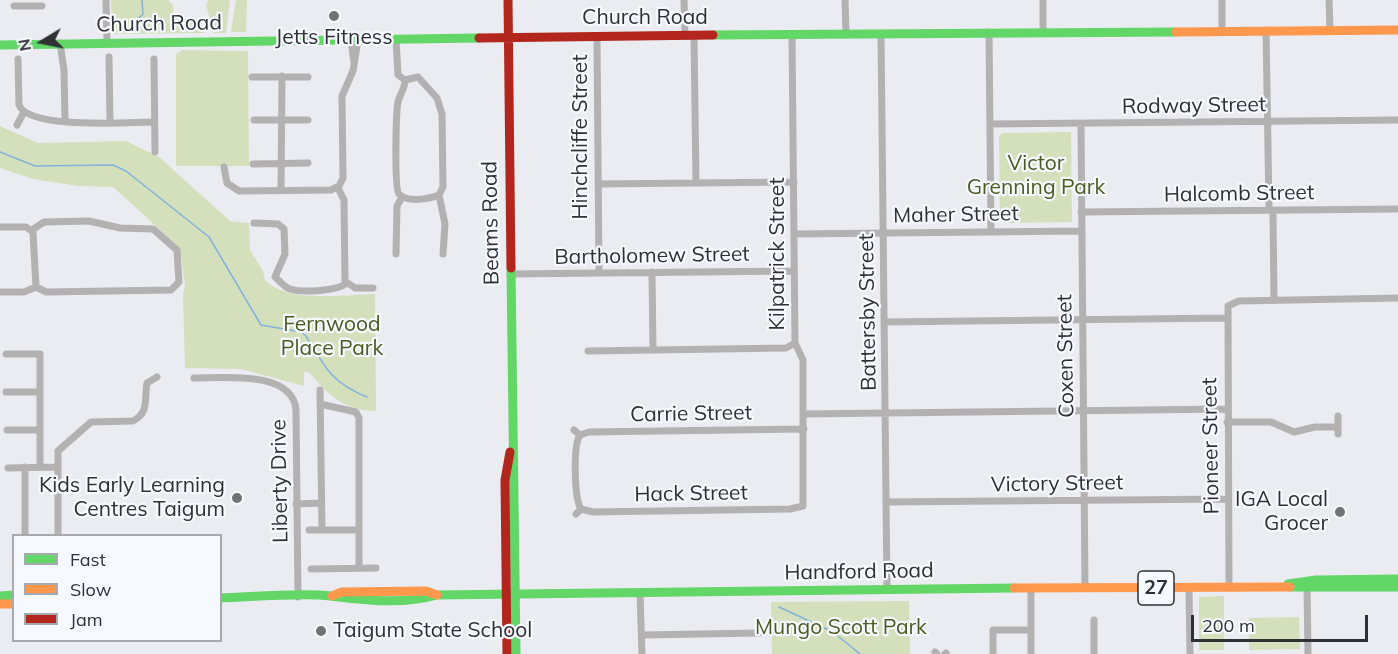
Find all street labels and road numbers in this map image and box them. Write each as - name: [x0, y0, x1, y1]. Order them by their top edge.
- street label: Church Road: [582, 5, 708, 31]
- street label: Church Road: [96, 10, 222, 38]
- street label: Hinchcliffe Street: [568, 54, 594, 220]
- street label: Rodway Street: [1122, 92, 1266, 120]
- street label: Beams Road: [477, 161, 505, 285]
- street label: Kilpatrick Street: [765, 177, 791, 331]
- street label: Halcomb Street: [1164, 180, 1314, 208]
- street label: Maher Street: [893, 201, 1019, 229]
- street label: Battersby Street: [854, 233, 882, 391]
- street label: Bartholomew Street: [554, 242, 750, 270]
- street label: Coxen Street: [1052, 294, 1080, 418]
- street label: Pioneer Street: [1197, 377, 1225, 515]
- street label: Carrie Street: [630, 400, 752, 428]
- street label: Liberty Drive: [266, 419, 294, 543]
- street label: Victory Street: [991, 470, 1123, 498]
- street label: Hack Street: [634, 480, 748, 508]
- street label: Handford Road: [784, 558, 934, 586]
- road number: 27: [1138, 571, 1174, 605]

